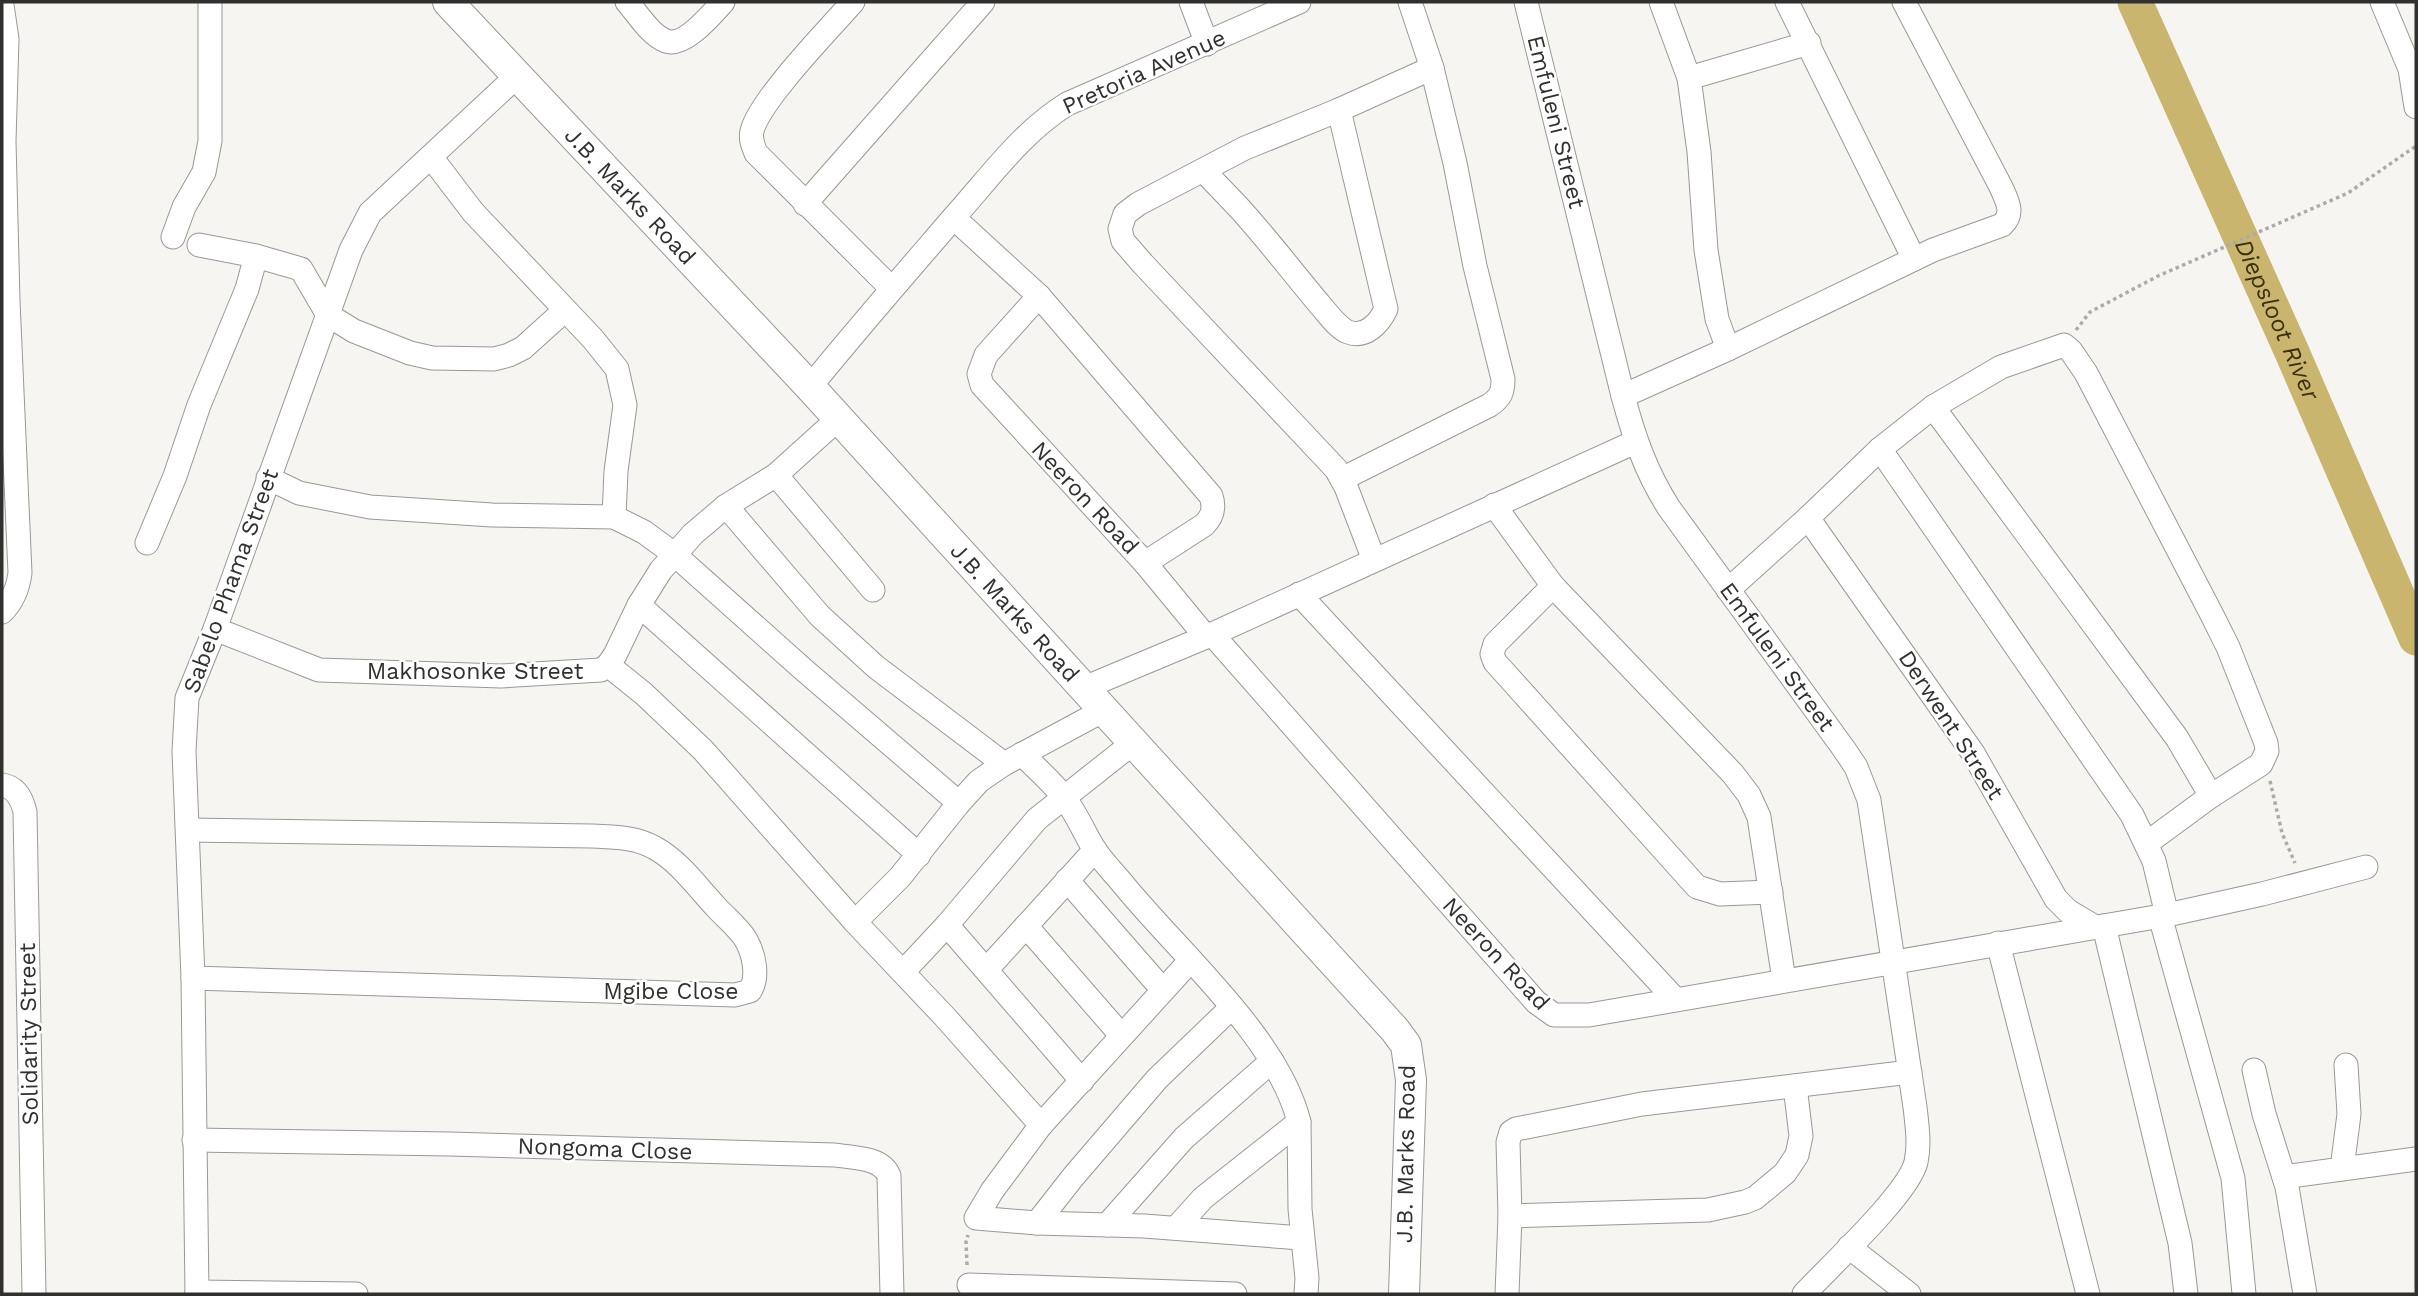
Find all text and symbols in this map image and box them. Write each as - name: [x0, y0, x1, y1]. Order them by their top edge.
- street label: Pretoria Avenue: [1058, 24, 1230, 120]
- street label: Emfuleni Street: [1521, 33, 1591, 212]
- street label: J.B. Marks Road: [559, 122, 701, 270]
- water label: Diepsloot River: [2229, 235, 2326, 406]
- street label: Neeron Road: [1026, 436, 1144, 560]
- street label: Sabelo Phama Street: [178, 465, 284, 697]
- street label: J.B. Marks Road: [945, 537, 1085, 687]
- street label: Emfuleni Street: [1714, 577, 1840, 737]
- street label: Derwent Street: [1893, 645, 2009, 805]
- street label: Makhosonke Street: [367, 658, 584, 685]
- street label: Neeron Road: [1437, 892, 1555, 1016]
- street label: Solidarity Street: [14, 942, 44, 1126]
- street label: Mgibe Close: [603, 978, 739, 1005]
- street label: J.B. Marks Road: [1391, 1065, 1421, 1243]
- street label: Nongoma Close: [517, 1132, 693, 1166]

